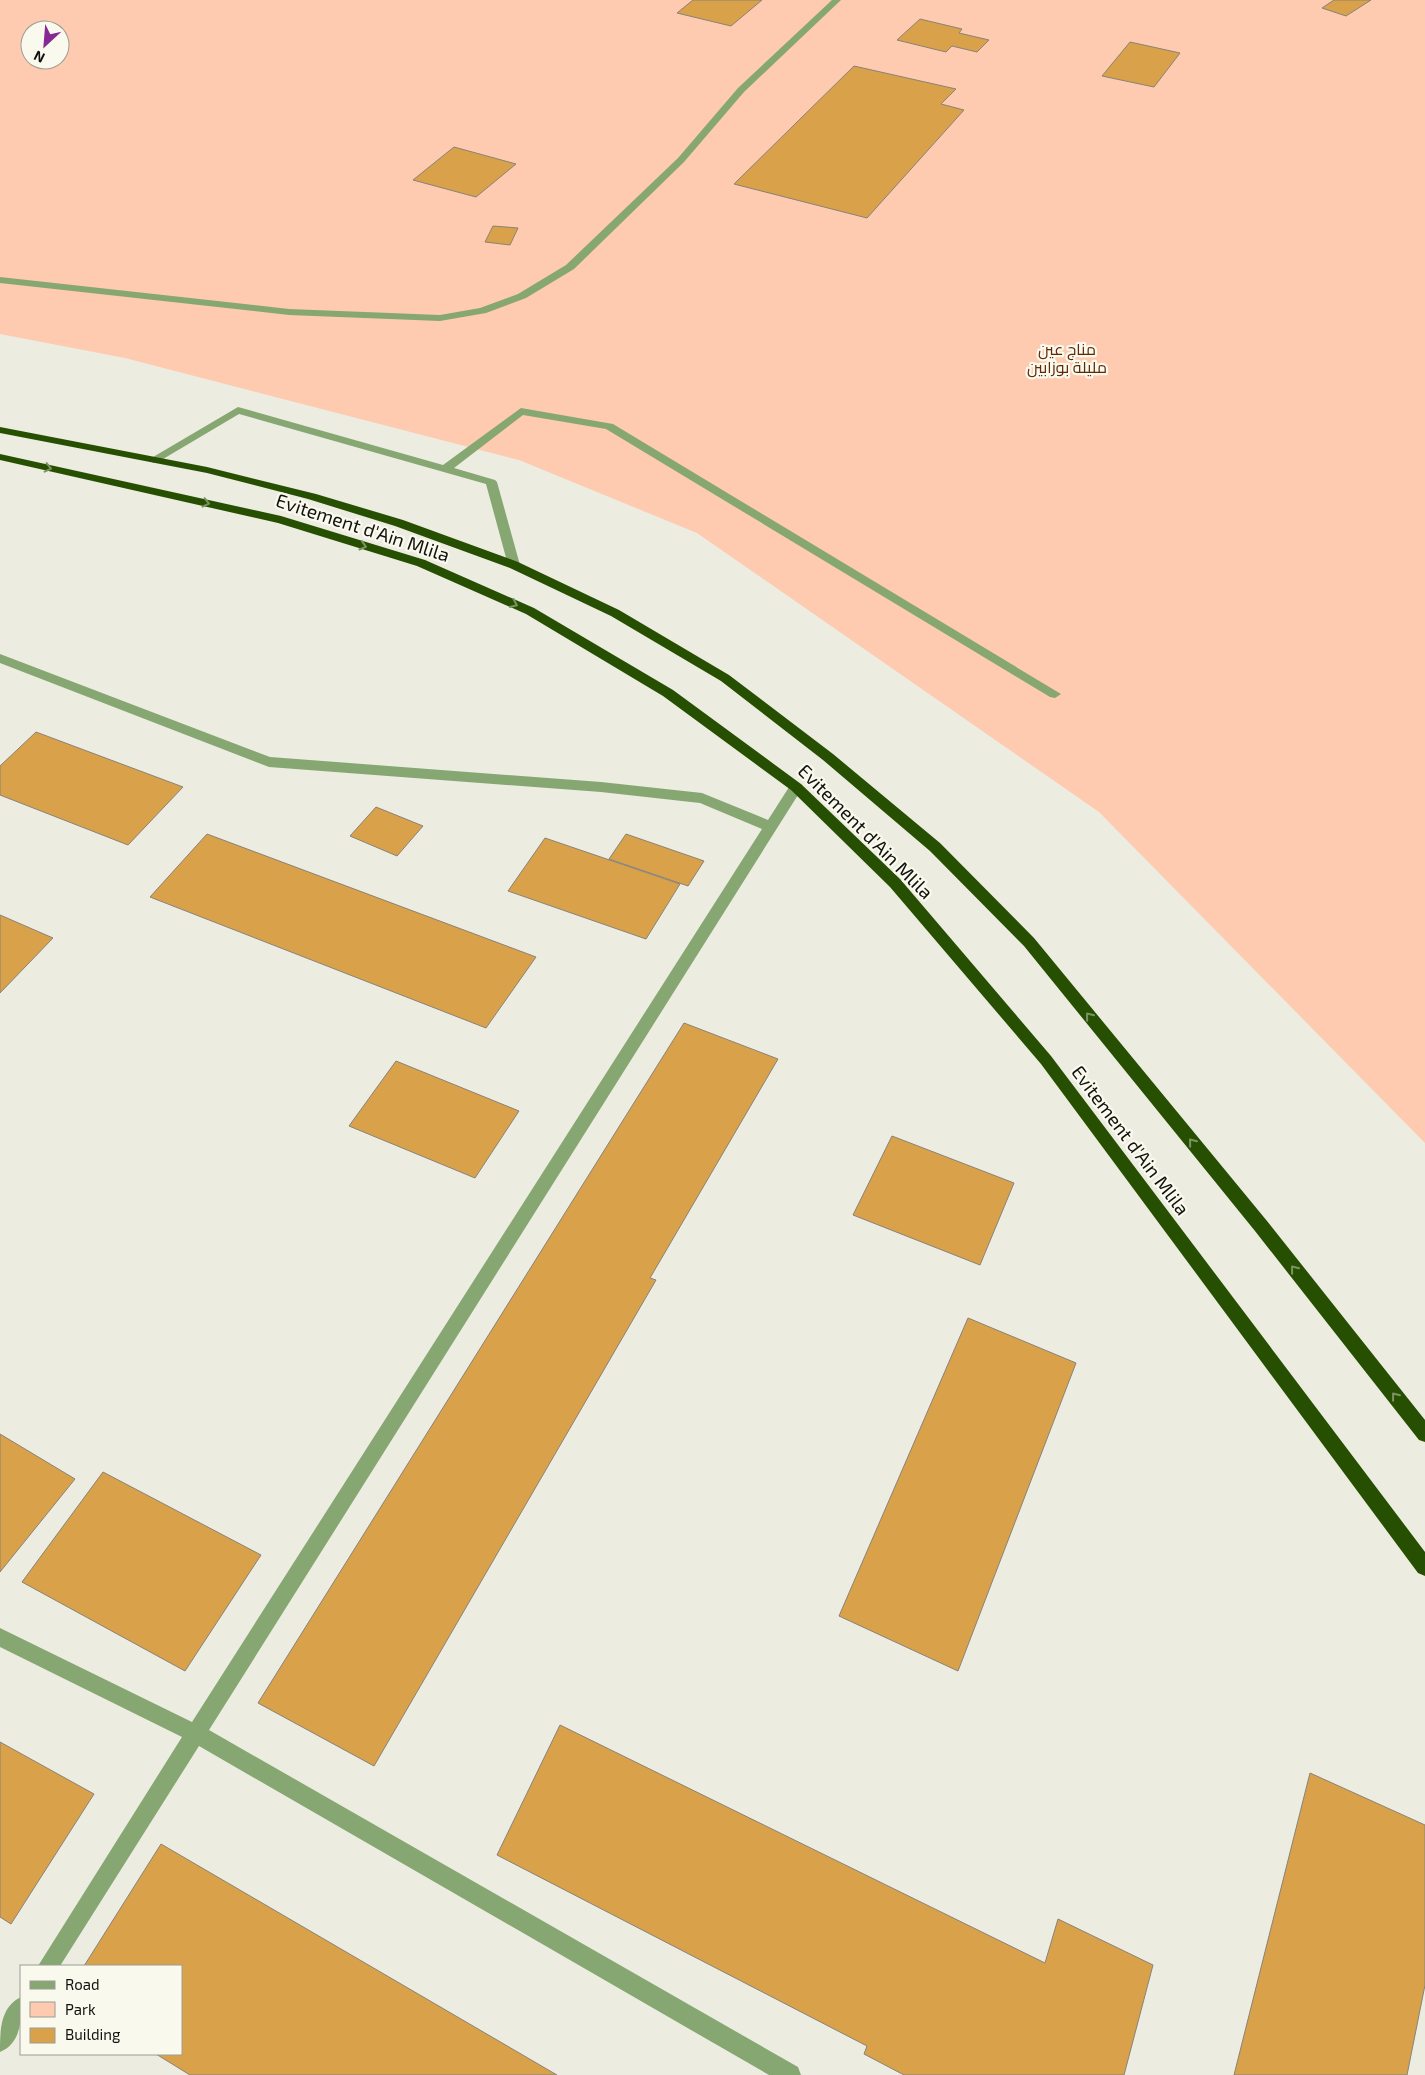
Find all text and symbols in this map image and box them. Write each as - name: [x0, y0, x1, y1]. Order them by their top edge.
- north arrow: [20, 20, 70, 70]
- text: N: [31, 47, 47, 67]
- park label: مناج عين مليلة بوزابين: [1027, 339, 1107, 378]
- one-way arrow: [43, 462, 52, 473]
- street label: Evitement d'Ain Mlila: [273, 488, 453, 566]
- one-way arrow: [202, 497, 211, 508]
- one-way arrow: [358, 540, 367, 550]
- one-way arrow: [509, 598, 518, 609]
- street label: Evitement d'Ain Mlila: [794, 759, 938, 903]
- one-way arrow: [1087, 1013, 1095, 1022]
- street label: Evitement d'Ain Mlila: [1067, 1061, 1195, 1219]
- one-way arrow: [1189, 1139, 1198, 1148]
- one-way arrow: [1291, 1265, 1300, 1274]
- one-way arrow: [1392, 1393, 1400, 1402]
- legend: [20, 1965, 182, 2055]
- text: Road: [65, 1975, 100, 1993]
- text: Park: [65, 2000, 96, 2018]
- text: Building: [65, 2025, 121, 2043]

